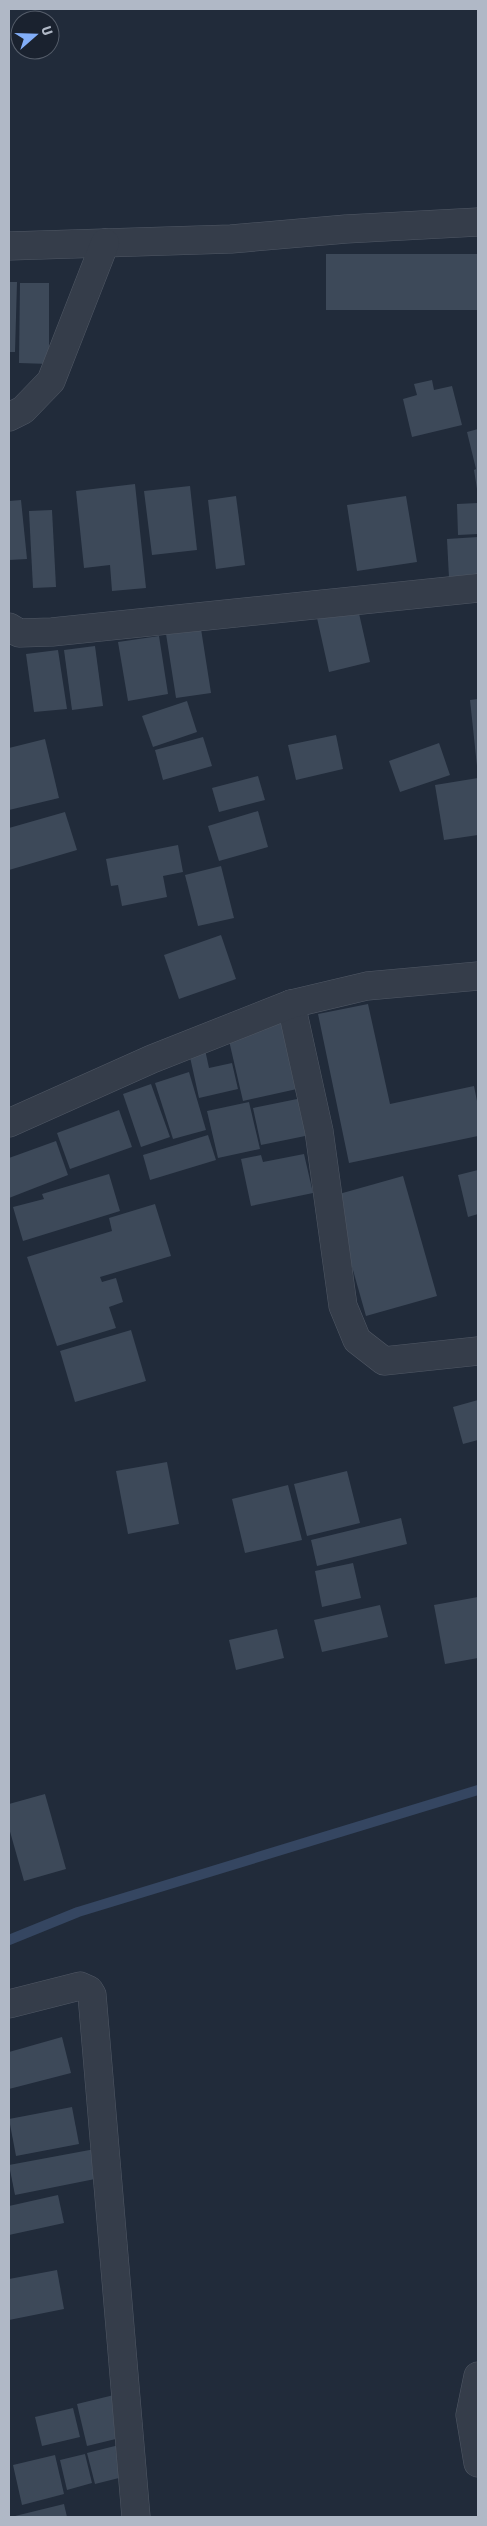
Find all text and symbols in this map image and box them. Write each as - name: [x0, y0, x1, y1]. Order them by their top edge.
- north arrow: [10, 10, 60, 60]
- text: U: [38, 24, 56, 37]

